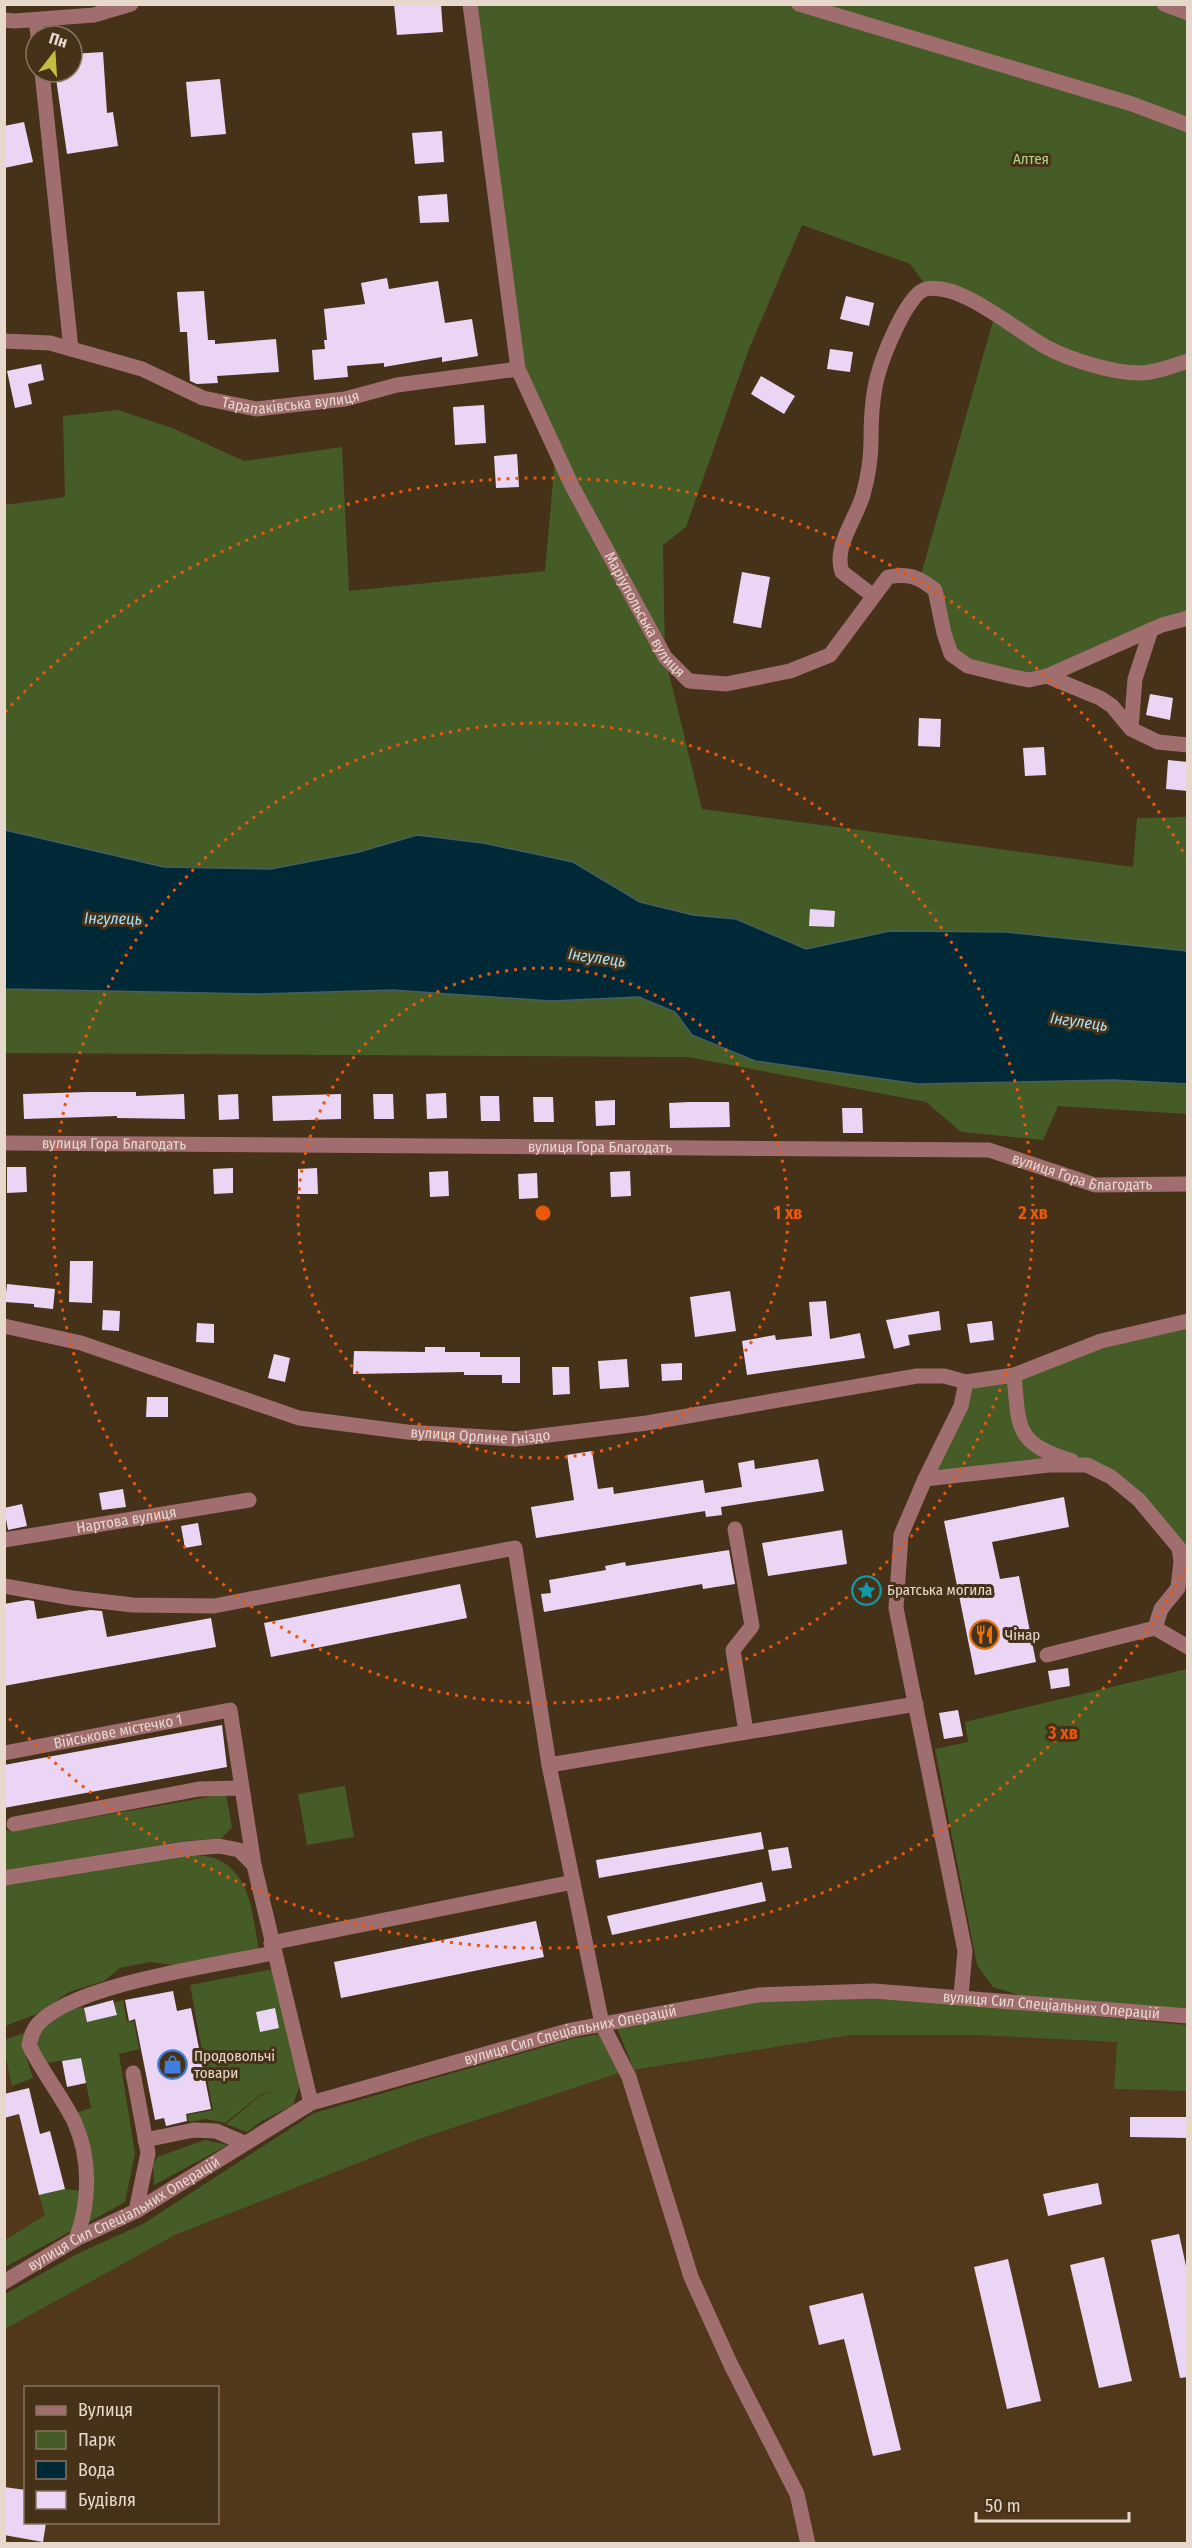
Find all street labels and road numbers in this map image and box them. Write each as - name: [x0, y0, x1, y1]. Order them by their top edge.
- street label: Тарапаківська вулиця: [220, 387, 361, 418]
- street label: Маріупольська вулиця: [601, 549, 689, 681]
- street label: вулиця Гора Благодать: [42, 1134, 186, 1153]
- street label: вулиця Гора Благодать: [528, 1138, 672, 1157]
- street label: вулиця Гора Благодать: [1010, 1149, 1153, 1194]
- street label: вулиця Орлине Гніздо: [410, 1423, 551, 1448]
- street label: Нартова вулиця: [75, 1503, 178, 1537]
- street label: Військове містечко 1: [52, 1710, 184, 1752]
- street label: вулиця Сил Спеціальних Операцій: [942, 1988, 1161, 2023]
- street label: вулиця Сил Спеціальних Операцій: [462, 2001, 678, 2069]
- street label: вулиця Сил Спеціальних Операцій: [24, 2152, 223, 2275]

